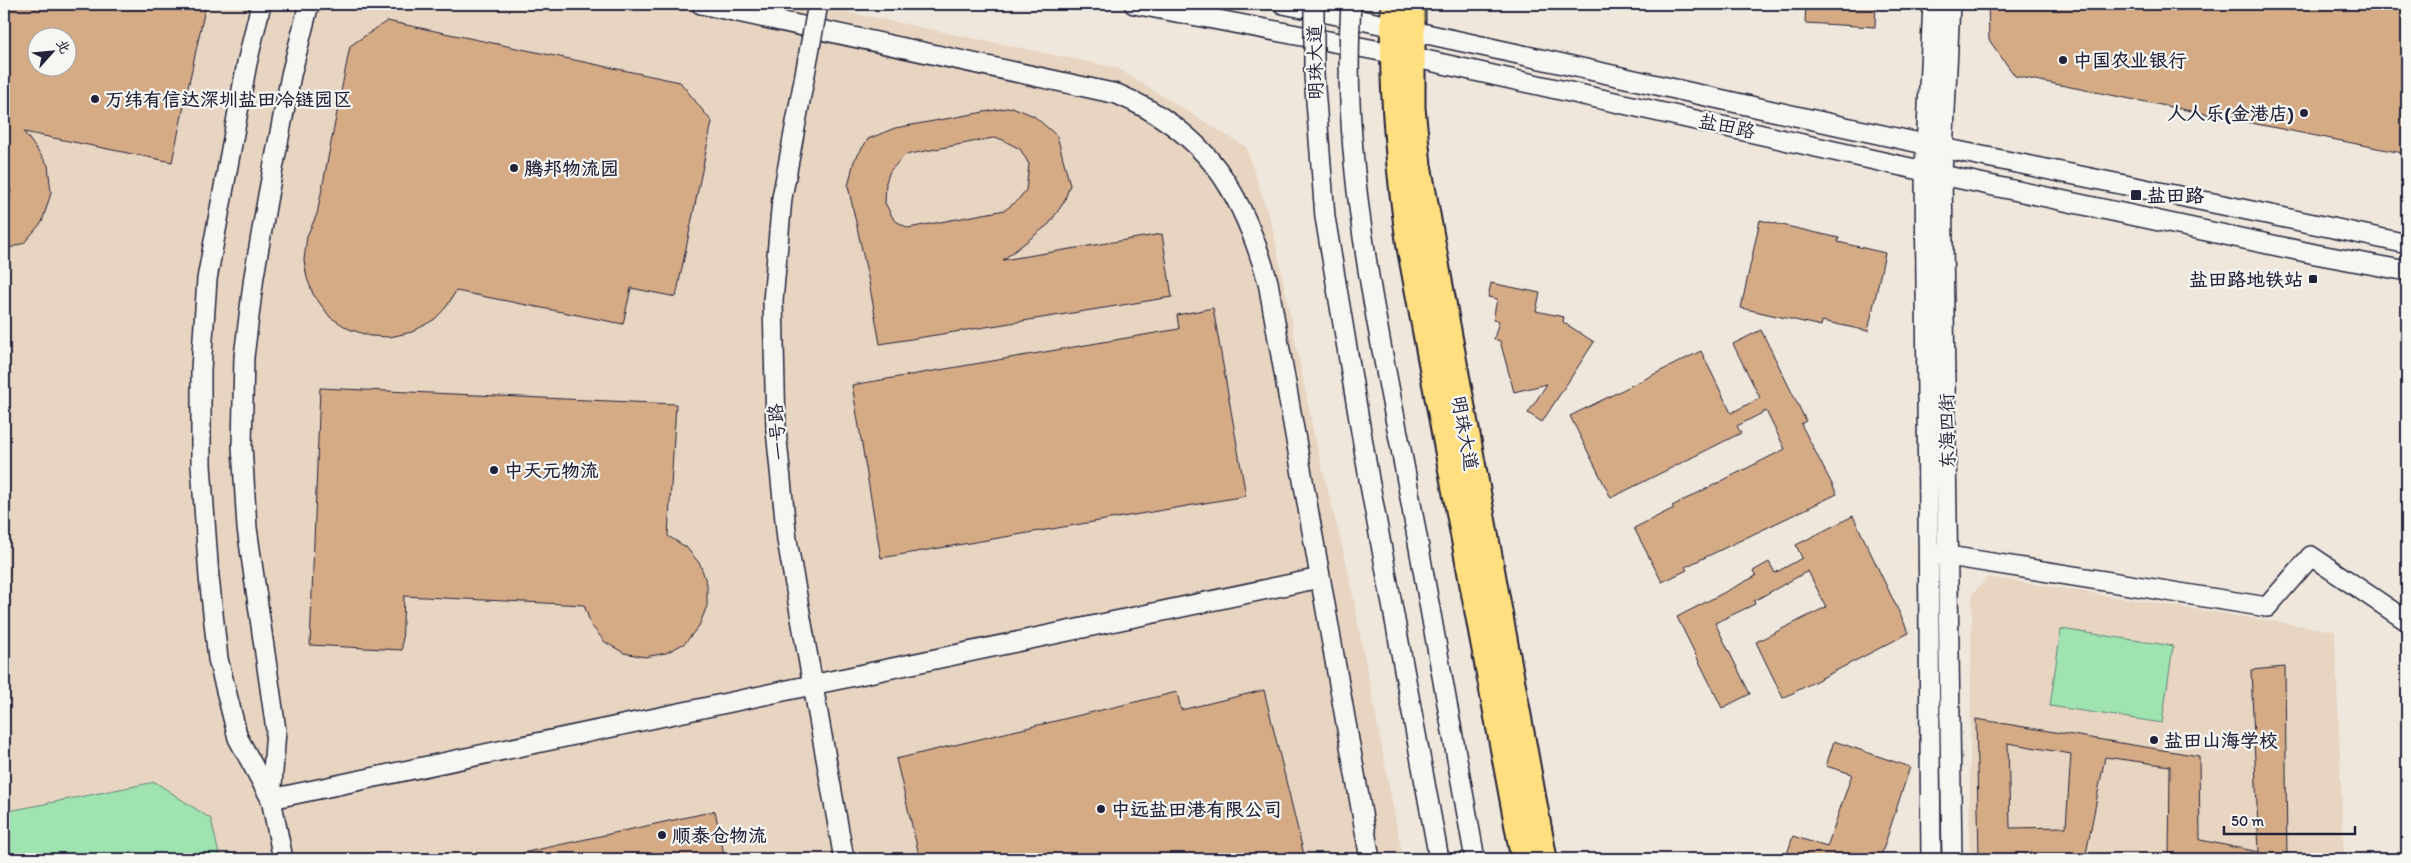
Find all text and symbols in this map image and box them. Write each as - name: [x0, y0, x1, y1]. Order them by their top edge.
- street label: 明珠大道: [1303, 24, 1327, 100]
- north arrow: [28, 28, 78, 78]
- text: 北: [52, 36, 74, 56]
- place label: 中国农业银行: [2073, 49, 2187, 72]
- marker: 中国农业银行: [2057, 54, 2069, 66]
- place label: 万纬有信达深圳盐田冷链园区: [105, 88, 352, 111]
- marker: 万纬有信达深圳盐田冷链园区: [89, 93, 101, 105]
- place label: 人人乐(金港店): [2168, 102, 2294, 125]
- marker: 人人乐(金港店): [2298, 107, 2310, 119]
- street label: 盐田路: [1697, 109, 1757, 143]
- place label: 腾邦物流园: [524, 157, 619, 180]
- marker: 腾邦物流园: [508, 162, 520, 174]
- place label: 盐田路: [2147, 184, 2204, 207]
- marker: 盐田路: [2129, 188, 2143, 202]
- place label: 盐田路地铁站: [2189, 268, 2303, 291]
- marker: 盐田路地铁站: [2307, 273, 2319, 285]
- street label: 东海四街: [1935, 393, 1959, 469]
- street label: 明珠大道: [1447, 394, 1483, 472]
- street label: 一号路: [764, 403, 790, 461]
- place label: 中天元物流: [504, 459, 599, 482]
- marker: 中天元物流: [488, 464, 500, 476]
- place label: 盐田山海学校: [2164, 729, 2278, 752]
- marker: 盐田山海学校: [2148, 734, 2160, 746]
- place label: 中远盐田港有限公司: [1111, 798, 1282, 821]
- marker: 中远盐田港有限公司: [1095, 803, 1107, 815]
- scale bar: [2224, 803, 2355, 835]
- text: 50 m: [2231, 812, 2264, 830]
- place label: 顺泰仓物流: [672, 824, 767, 847]
- marker: 顺泰仓物流: [656, 829, 668, 841]

